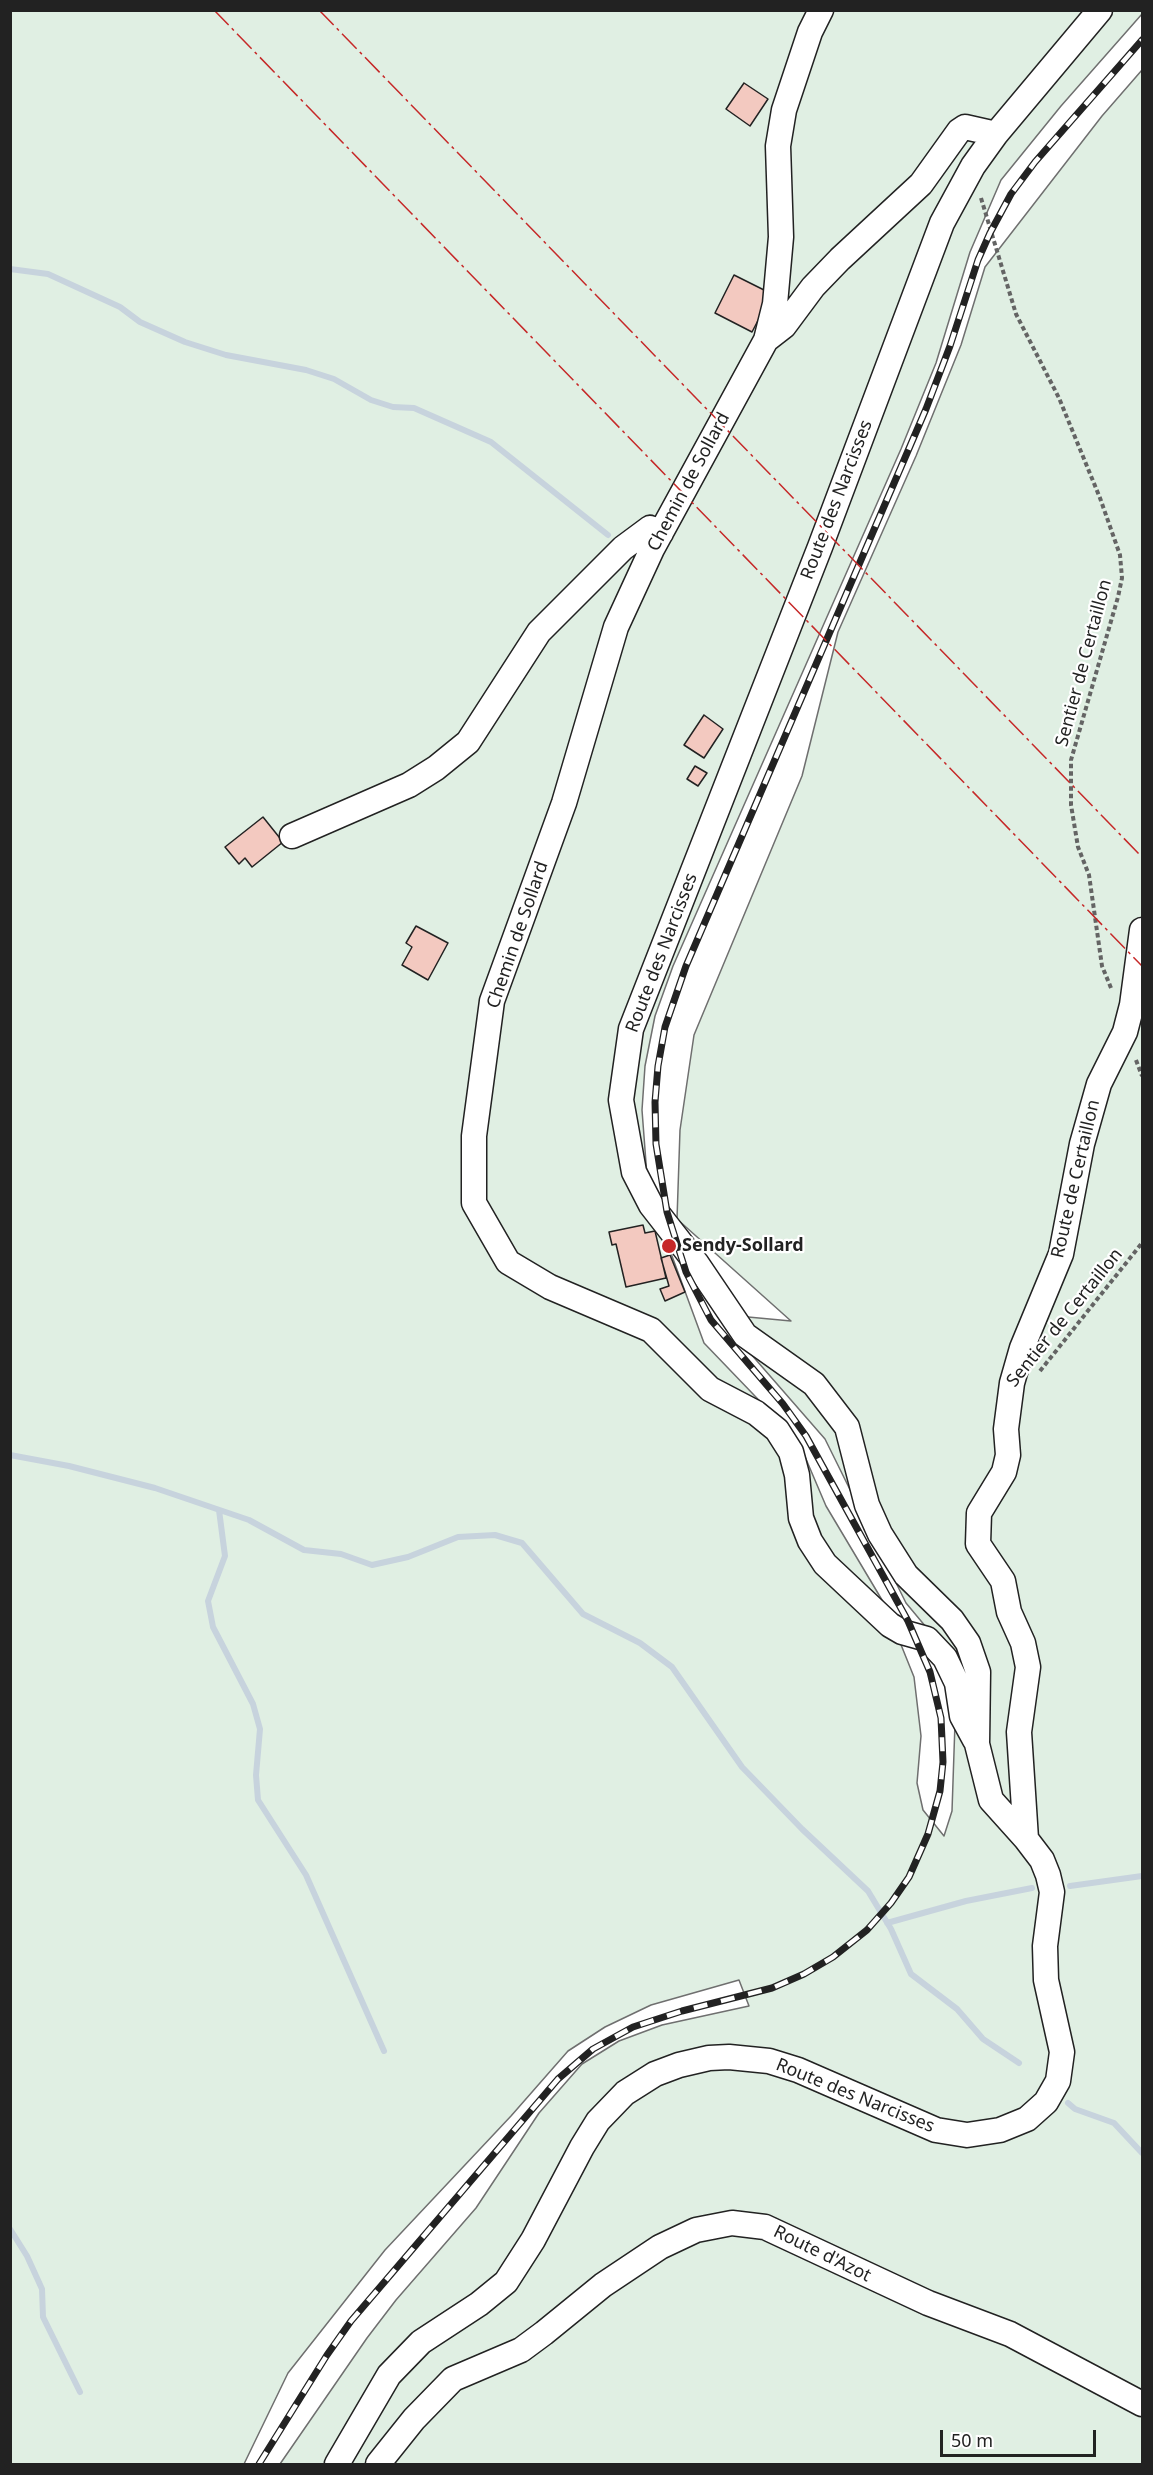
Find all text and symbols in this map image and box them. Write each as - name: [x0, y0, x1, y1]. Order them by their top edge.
- street label: Chemin de Sollard: [643, 409, 735, 555]
- street label: Route des Narcisses: [797, 417, 877, 583]
- street label: Sentier de Certaillon: [1051, 577, 1117, 749]
- street label: Chemin de Sollard: [483, 859, 553, 1011]
- street label: Route des Narcisses: [622, 870, 702, 1036]
- street label: Route de Certaillon: [1047, 1098, 1105, 1260]
- place label: Sendy-Sollard: [682, 1235, 804, 1257]
- marker: Sendy-Sollard: [660, 1237, 678, 1255]
- street label: Sentier de Certaillon: [1002, 1244, 1128, 1392]
- street label: Route des Narcisses: [773, 2054, 937, 2138]
- street label: Route d'Azot: [770, 2221, 874, 2287]
- scale bar: [943, 2418, 1099, 2456]
- text: 50 m: [951, 2428, 993, 2452]

